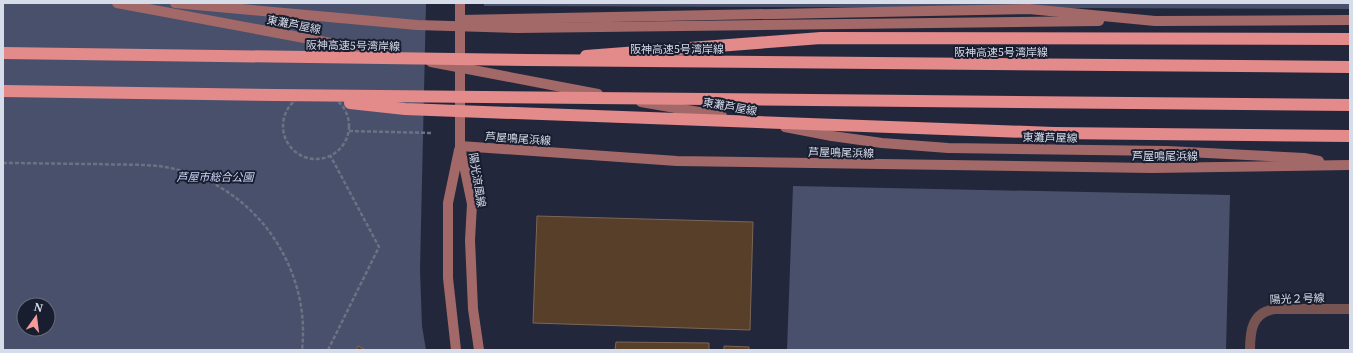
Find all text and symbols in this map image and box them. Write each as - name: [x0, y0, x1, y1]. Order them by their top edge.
- street label: 東灘芦屋線: [266, 11, 322, 37]
- street label: 阪神高速5号湾岸線: [306, 37, 400, 53]
- street label: 阪神高速5号湾岸線: [630, 41, 724, 56]
- street label: 阪神高速5号湾岸線: [954, 44, 1048, 59]
- street label: 東灘芦屋線: [702, 94, 758, 118]
- street label: 芦屋鳴尾浜線: [485, 128, 551, 148]
- street label: 東灘芦屋線: [1022, 129, 1078, 145]
- street label: 芦屋鳴尾浜線: [808, 144, 874, 160]
- street label: 芦屋鳴尾浜線: [1132, 148, 1198, 163]
- street label: 陽光涼風線: [466, 152, 490, 208]
- park label: 芦屋市総合公園: [177, 169, 255, 184]
- street label: 陽光２号線: [1269, 290, 1325, 306]
- north arrow: [16, 297, 56, 337]
- text: N: [33, 298, 45, 315]

